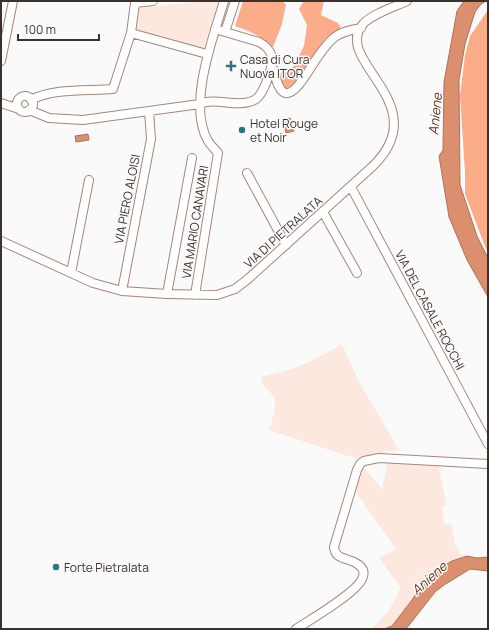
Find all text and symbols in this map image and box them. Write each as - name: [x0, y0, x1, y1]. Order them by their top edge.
- scale bar: [18, 16, 99, 42]
- text: 100 m: [24, 21, 56, 38]
- place label: Casa di Cura Nuova ITOR: [240, 51, 309, 82]
- marker: Casa di Cura Nuova ITOR: [225, 60, 237, 72]
- water label: Aniene: [424, 91, 446, 136]
- place label: Hotel Rouge et Noir: [250, 115, 318, 146]
- marker: Hotel Rouge et Noir: [237, 125, 247, 135]
- street label: VIA PIERO ALOISI: [110, 153, 144, 245]
- street label: VIA MARIO CANAVARI: [178, 164, 212, 280]
- street label: VIA DI PIETRALATA: [240, 192, 326, 272]
- street label: VIA DEL CASALE ROCCHI: [391, 247, 469, 373]
- water label: Aniene: [407, 556, 452, 599]
- place label: Forte Pietralata: [64, 559, 149, 576]
- marker: Forte Pietralata: [51, 562, 61, 572]

